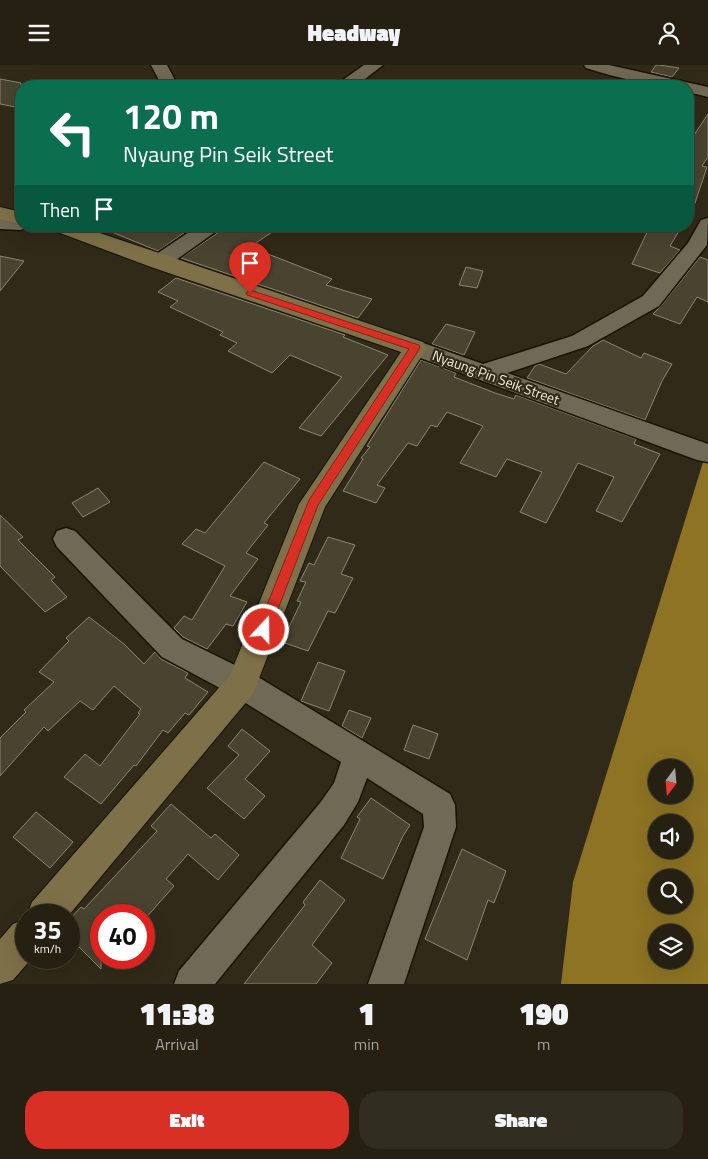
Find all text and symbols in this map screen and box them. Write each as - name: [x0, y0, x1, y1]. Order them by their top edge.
- text: Headway: [308, 16, 400, 50]
- icon: menu: [25, 19, 53, 47]
- icon: person: [655, 19, 683, 47]
- text: 120 m: [123, 89, 219, 143]
- icon: left: [40, 100, 105, 165]
- text: Nyaung Pin Seik Street: [123, 137, 333, 171]
- text: Then: [40, 195, 80, 224]
- icon: arrive: [90, 195, 118, 223]
- pin: [229, 242, 271, 293]
- icon: arrive: [236, 249, 264, 277]
- street label: Nyaung Pin Seik Street: [429, 344, 563, 410]
- position arrow: [237, 603, 289, 655]
- north arrow: [648, 759, 692, 804]
- map controls: [648, 759, 693, 969]
- button: sound: [648, 814, 693, 859]
- button: search: [648, 869, 693, 914]
- speed limit sign: 40: [90, 904, 155, 969]
- text: 35: [33, 911, 62, 949]
- button: layers: [648, 924, 693, 969]
- text: km/h: [34, 939, 61, 958]
- text: 11:38: [140, 991, 214, 1037]
- text: 1: [358, 991, 375, 1037]
- text: 190: [519, 991, 568, 1037]
- text: Arrival: [155, 1032, 199, 1056]
- text: min: [354, 1032, 379, 1056]
- text: m: [537, 1032, 550, 1056]
- button: Exit: [25, 1091, 349, 1149]
- button: Share: [359, 1091, 683, 1149]

